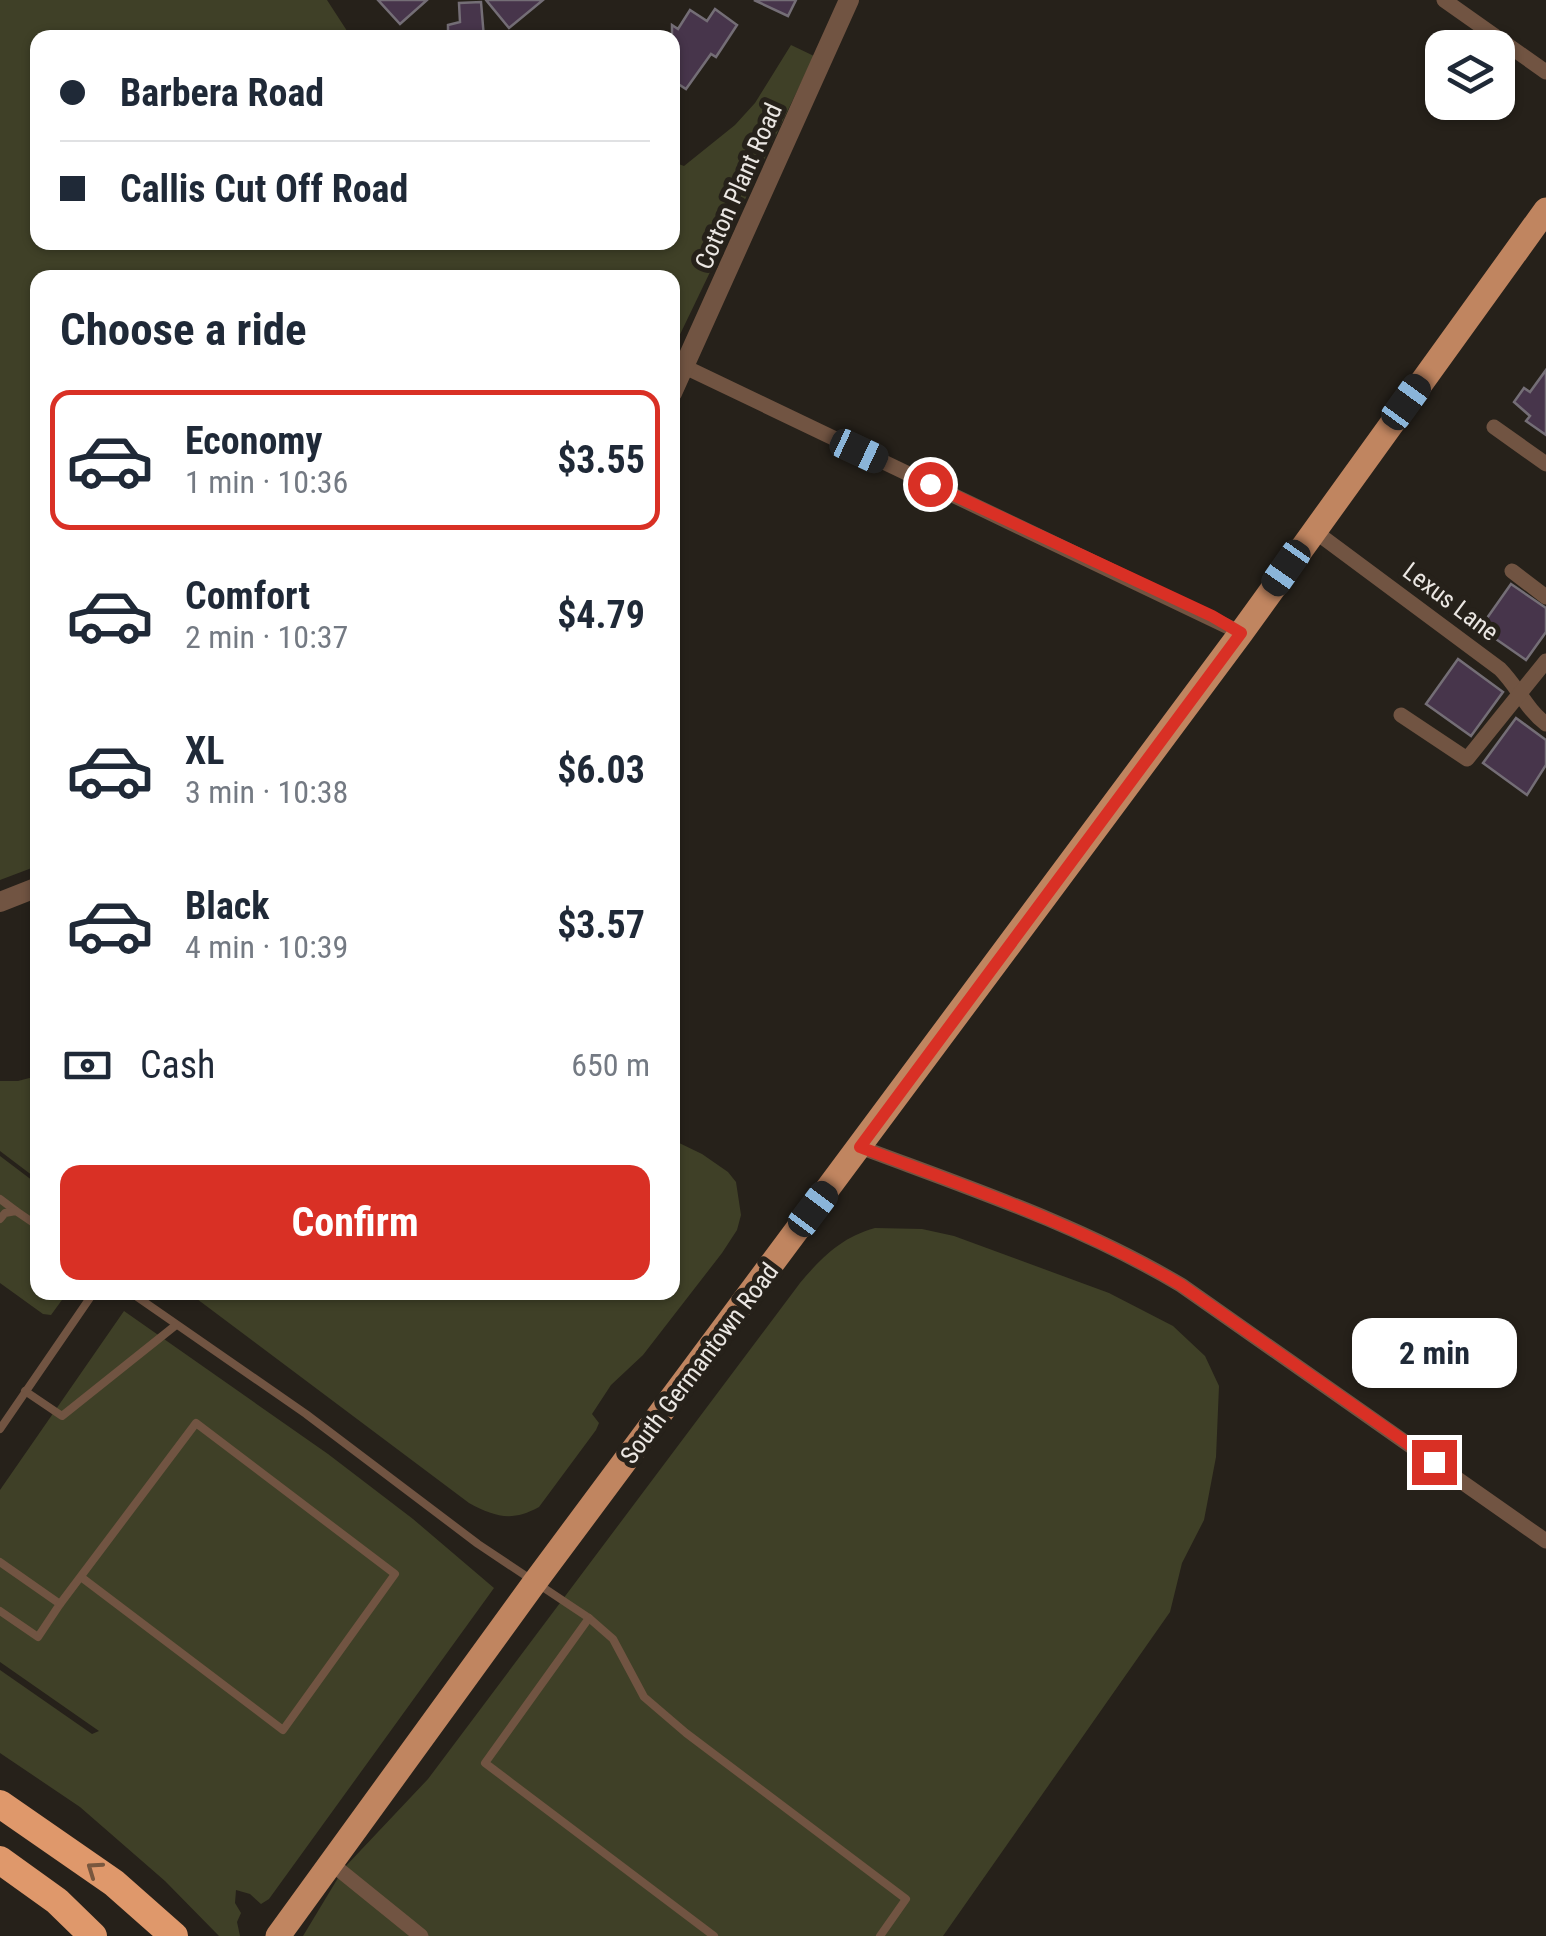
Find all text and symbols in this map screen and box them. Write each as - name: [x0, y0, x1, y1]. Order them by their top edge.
- map controls: [1425, 30, 1515, 120]
- button: layers: [1425, 30, 1515, 120]
- text: Barbera Road: [120, 71, 324, 115]
- street label: Cotton Plant Road: [689, 99, 788, 274]
- text: Callis Cut Off Road: [120, 167, 408, 211]
- text: Choose a ride: [60, 303, 307, 356]
- car: [1376, 369, 1436, 435]
- icon: car: [65, 415, 155, 505]
- text: Economy: [185, 419, 322, 463]
- car: [825, 425, 893, 477]
- text: $3.55: [557, 438, 645, 482]
- route start: [908, 462, 953, 507]
- text: 1 min · 10:36: [185, 463, 348, 501]
- car: [1257, 535, 1315, 601]
- street label: Lexus Lane: [1397, 556, 1504, 647]
- icon: car: [65, 570, 155, 660]
- text: Comfort: [185, 574, 310, 618]
- text: $4.79: [557, 593, 645, 637]
- text: 2 min · 10:37: [185, 618, 348, 656]
- icon: car: [65, 725, 155, 815]
- text: XL: [185, 729, 224, 773]
- text: $6.03: [557, 748, 645, 792]
- text: 3 min · 10:38: [185, 773, 348, 811]
- icon: car: [65, 880, 155, 970]
- text: Black: [185, 884, 269, 928]
- text: $3.57: [557, 903, 645, 947]
- text: 4 min · 10:39: [185, 928, 348, 966]
- icon: cash: [60, 1038, 115, 1093]
- text: Cash: [140, 1043, 215, 1087]
- text: 650 m: [571, 1046, 650, 1084]
- button: Confirm: [60, 1165, 650, 1280]
- car: [783, 1176, 843, 1242]
- street label: South Germantown Road: [614, 1257, 784, 1469]
- callout: 2 min: [1352, 1317, 1516, 1387]
- text: 2 min: [1399, 1334, 1470, 1372]
- route end: [1412, 1440, 1457, 1485]
- one-way arrow: [87, 1863, 106, 1881]

